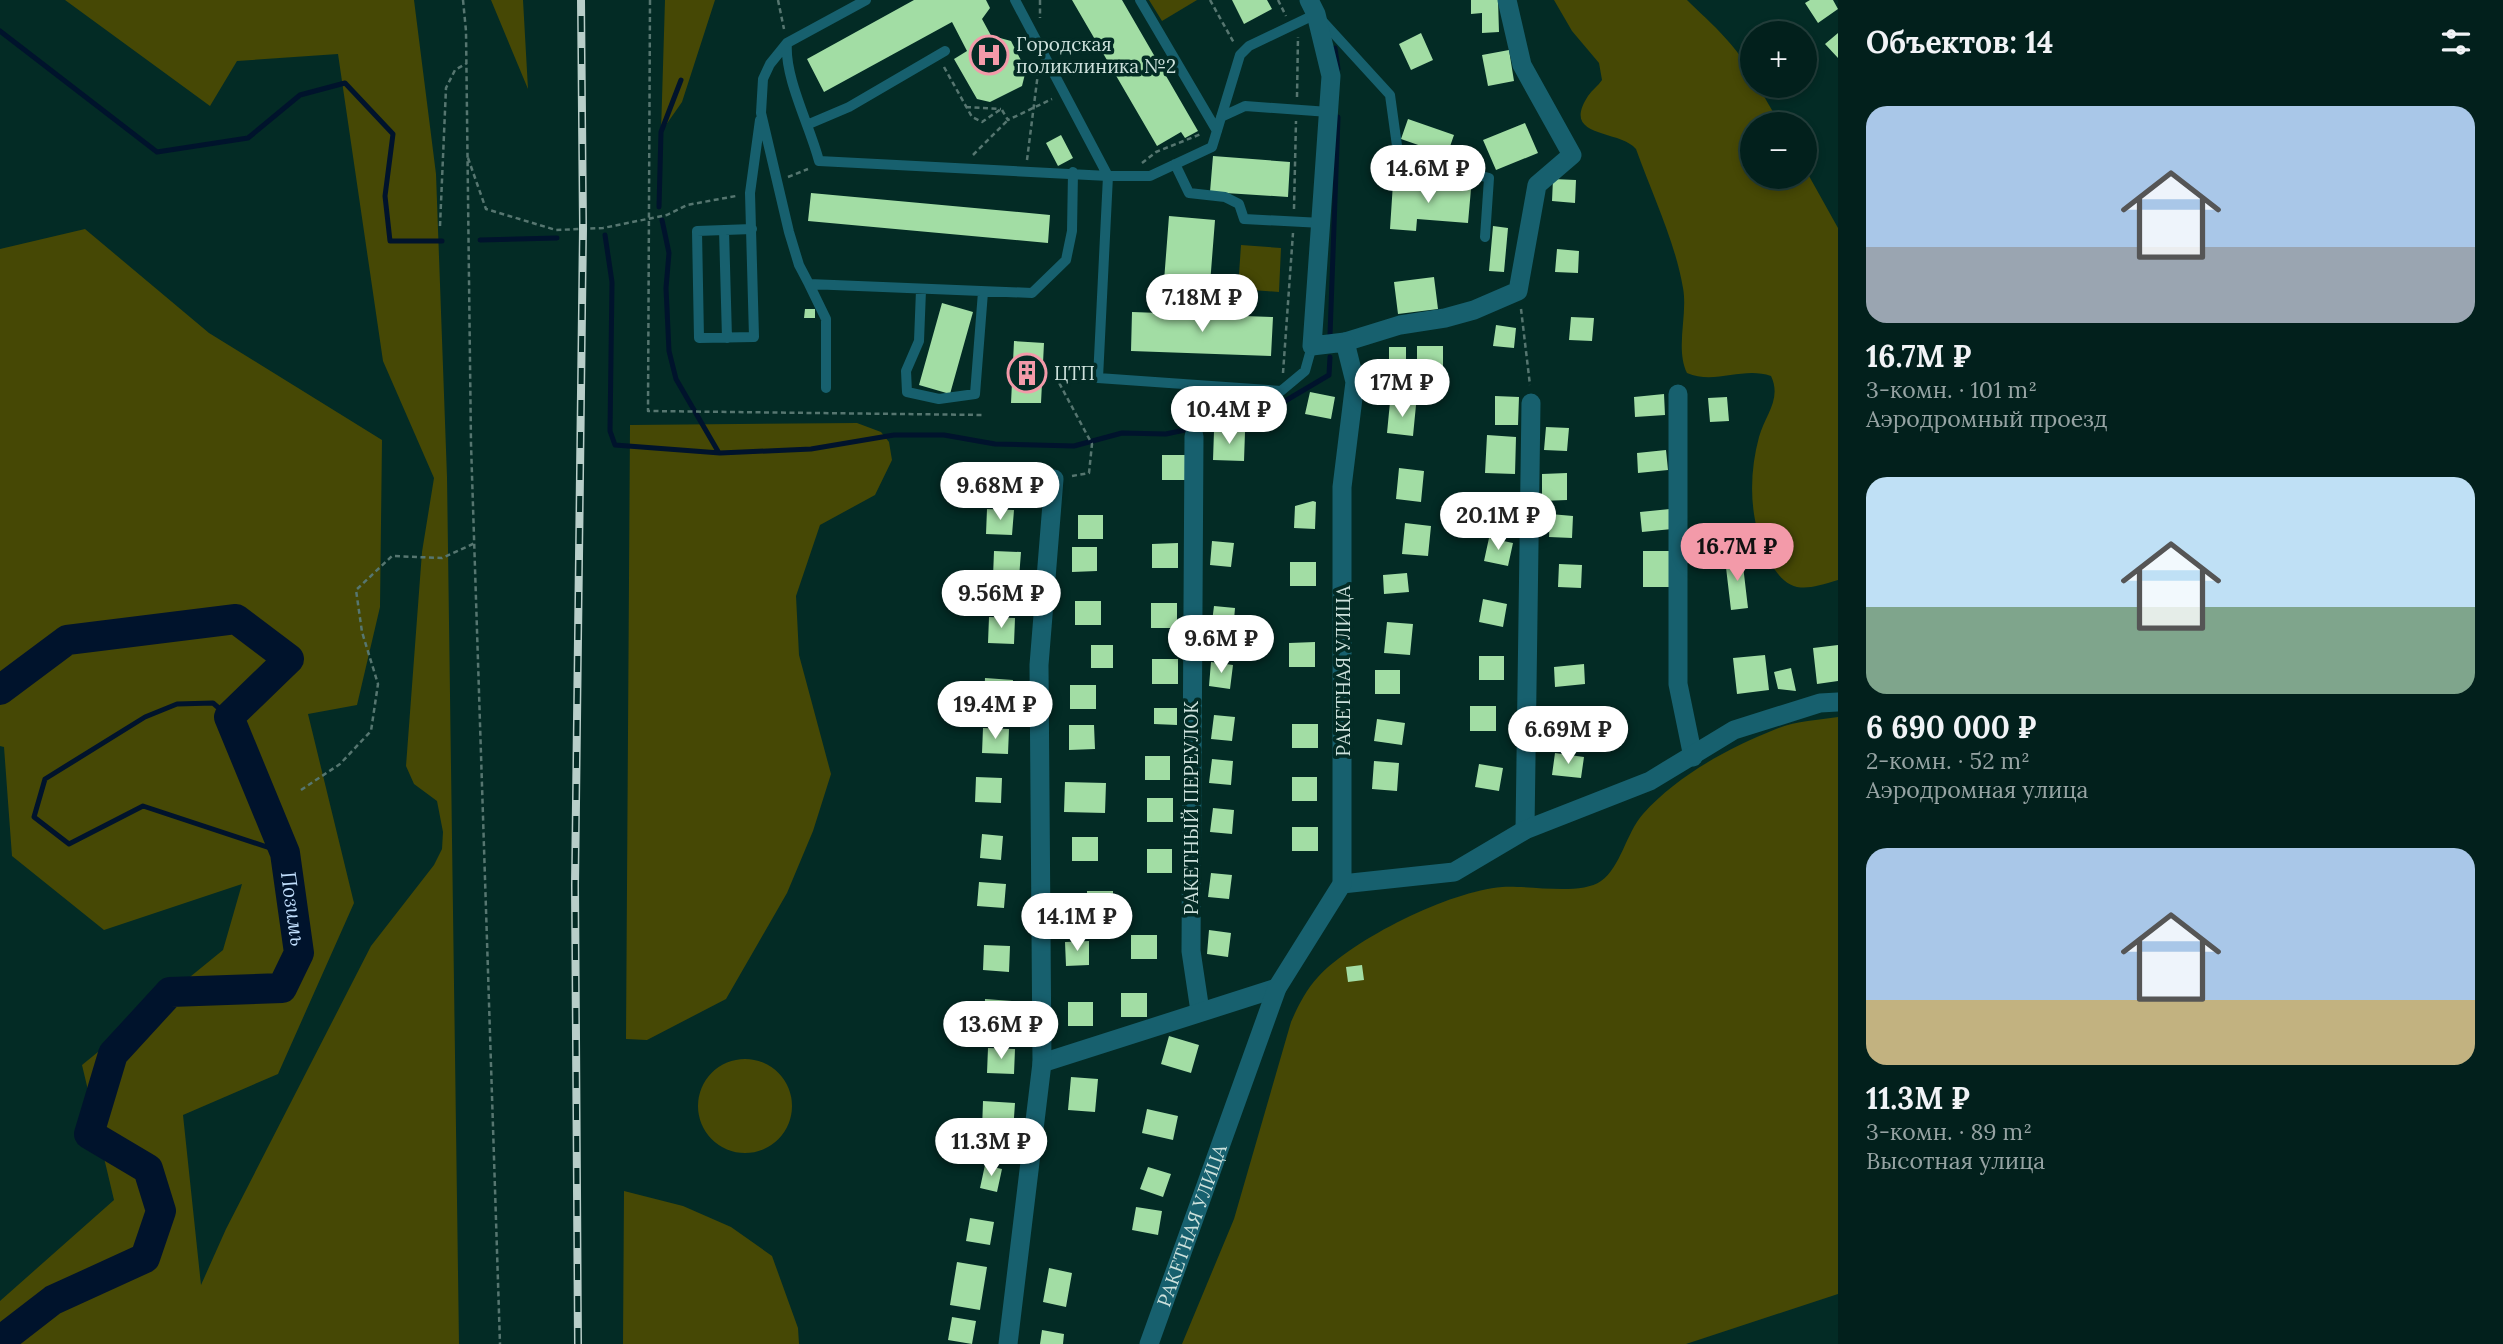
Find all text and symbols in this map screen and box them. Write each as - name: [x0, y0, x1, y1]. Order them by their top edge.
- map controls: [1740, 21, 1817, 189]
- button: +: [1740, 21, 1817, 98]
- text: Объектов: 14: [1866, 23, 2053, 61]
- icon: filters: [2437, 23, 2475, 61]
- place label: Городская поликлиника №2: [1016, 32, 1176, 78]
- hospital icon: Городская поликлиника №2: [968, 34, 1010, 76]
- button: −: [1740, 112, 1817, 189]
- pin: 14.6M ₽: [1363, 146, 1493, 205]
- icon: home: [2108, 152, 2234, 278]
- text: 14.6M ₽: [1386, 153, 1470, 182]
- pin: 7.18M ₽: [1137, 274, 1267, 334]
- text: 7.18M ₽: [1162, 282, 1242, 311]
- text: 16.7M ₽: [1866, 337, 1971, 375]
- building icon: ЦТП: [1006, 352, 1048, 394]
- pin: 17M ₽: [1353, 360, 1451, 419]
- place label: ЦТП: [1054, 361, 1095, 385]
- text: 17M ₽: [1371, 367, 1433, 396]
- text: 3-комн. · 101 m²: [1866, 375, 2037, 404]
- pin: 10.4M ₽: [1164, 386, 1294, 446]
- text: 10.4M ₽: [1187, 394, 1271, 423]
- text: Аэродромный проезд: [1866, 404, 2107, 433]
- pin: 9.68M ₽: [935, 462, 1065, 522]
- text: 9.68M ₽: [956, 470, 1044, 499]
- pin: 20.1M ₽: [1433, 492, 1563, 552]
- text: 20.1M ₽: [1456, 500, 1540, 529]
- icon: home: [2108, 523, 2234, 649]
- pin: 16.7M ₽: [1672, 524, 1802, 583]
- text: 16.7M ₽: [1697, 531, 1777, 560]
- pin: 9.56M ₽: [936, 570, 1066, 630]
- text: 9.56M ₽: [958, 578, 1044, 607]
- street label: РАКЕТНАЯ УЛИЦА: [1331, 584, 1355, 756]
- pin: 9.6M ₽: [1164, 616, 1278, 675]
- text: 9.6M ₽: [1184, 623, 1258, 652]
- pin: 19.4M ₽: [930, 682, 1060, 741]
- text: 19.4M ₽: [954, 689, 1036, 718]
- street label: РАКЕТНЫЙ ПЕРЕУЛОК: [1179, 701, 1203, 915]
- pin: 6.69M ₽: [1503, 706, 1633, 766]
- text: 6 690 000 ₽: [1866, 708, 2036, 746]
- text: 6.69M ₽: [1524, 714, 1612, 743]
- text: 2-комн. · 52 m²: [1866, 746, 2030, 775]
- text: Аэродромная улица: [1866, 775, 2088, 804]
- water label: Позимь: [275, 870, 312, 948]
- pin: 14.1M ₽: [1012, 894, 1142, 953]
- icon: home: [2108, 894, 2234, 1020]
- text: 14.1M ₽: [1037, 901, 1117, 930]
- pin: 13.6M ₽: [936, 1002, 1066, 1061]
- text: 13.6M ₽: [959, 1009, 1043, 1038]
- text: 11.3M ₽: [1866, 1079, 1970, 1117]
- text: 3-комн. · 89 m²: [1866, 1117, 2032, 1146]
- pin: 11.3M ₽: [926, 1118, 1056, 1178]
- text: 11.3M ₽: [951, 1126, 1031, 1155]
- street label: РАКЕТНАЯ УЛИЦА: [1151, 1140, 1232, 1310]
- text: Высотная улица: [1866, 1146, 2045, 1175]

